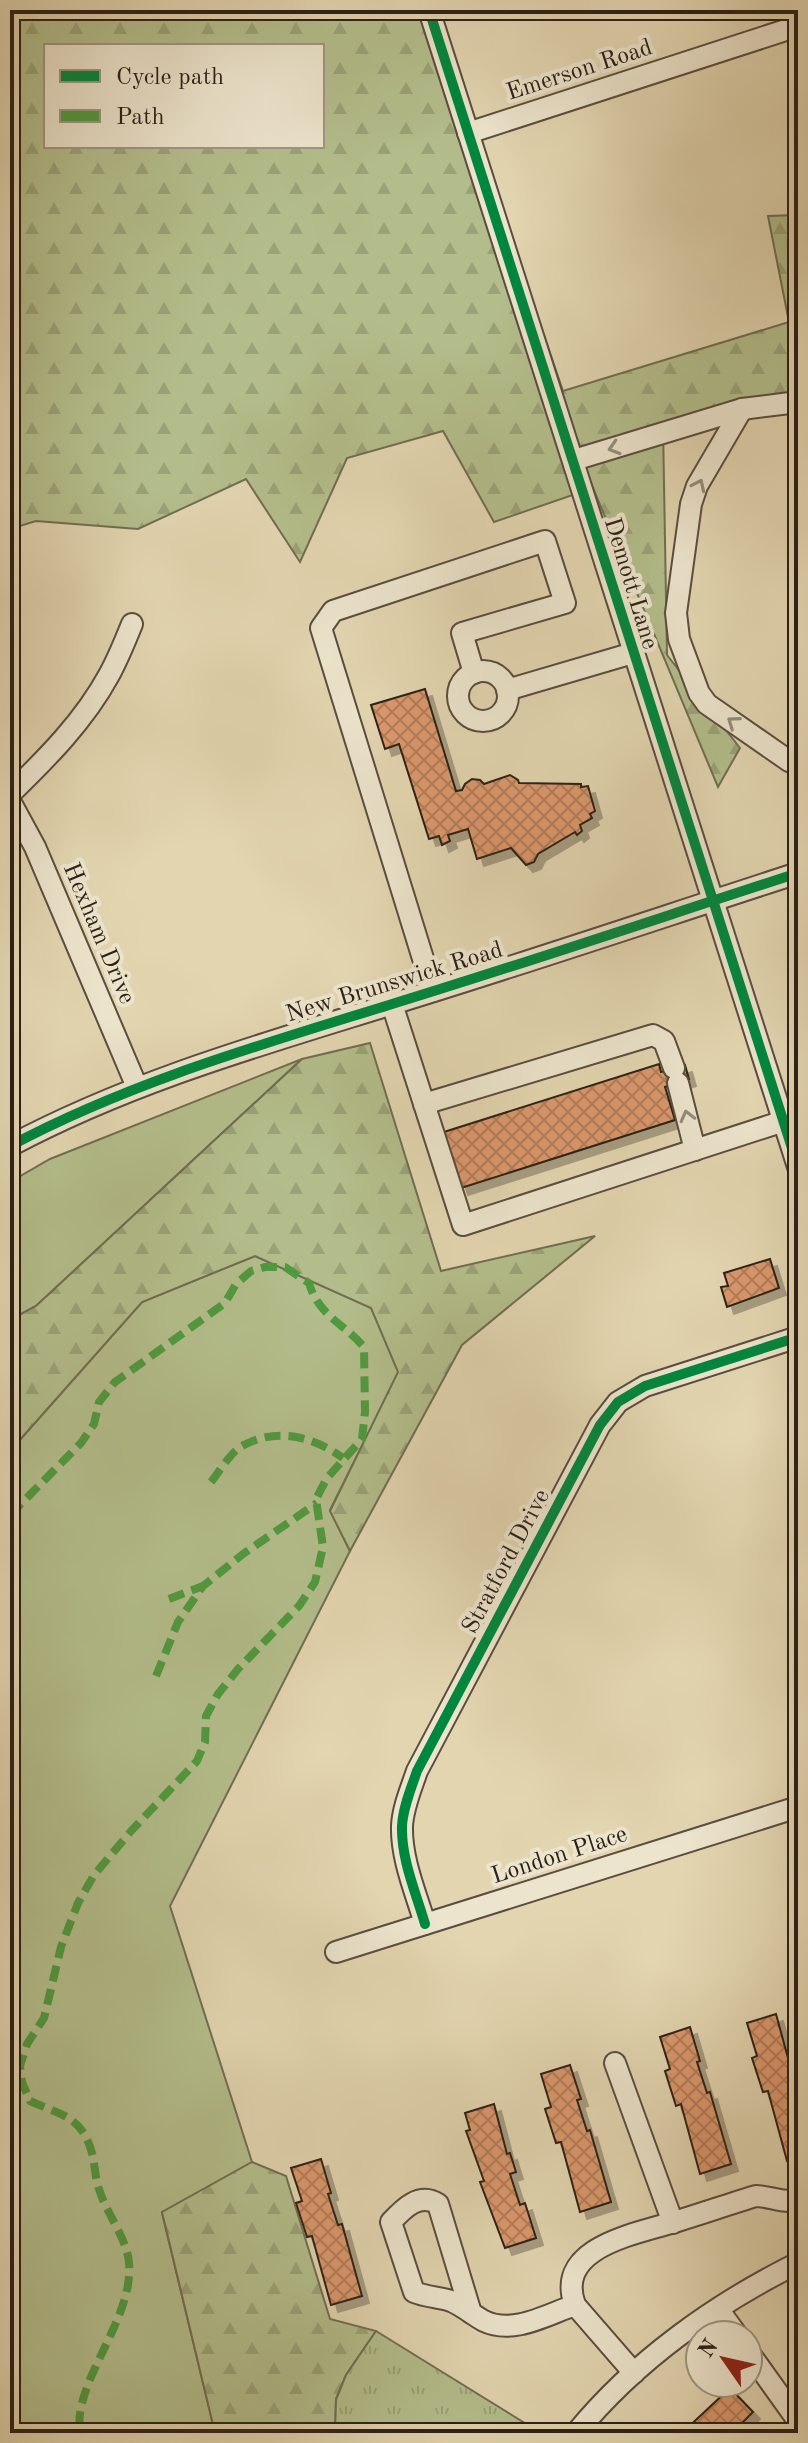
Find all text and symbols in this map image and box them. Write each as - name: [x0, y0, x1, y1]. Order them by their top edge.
- street label: Emerson Road: [504, 36, 656, 106]
- legend: [44, 44, 324, 148]
- text: Cycle path: [116, 66, 224, 90]
- text: Path: [116, 106, 165, 130]
- one-way arrow: [608, 439, 621, 455]
- one-way arrow: [689, 479, 705, 493]
- street label: Demott Lane: [599, 515, 661, 652]
- one-way arrow: [727, 717, 741, 732]
- street label: Hexham Drive: [58, 860, 139, 1008]
- street label: New Brunswick Road: [283, 938, 506, 1027]
- one-way arrow: [679, 1110, 696, 1124]
- street label: Stratford Drive: [459, 1486, 555, 1638]
- street label: London Place: [489, 1823, 630, 1889]
- north arrow: [684, 2319, 764, 2399]
- text: N: [695, 2336, 723, 2362]

